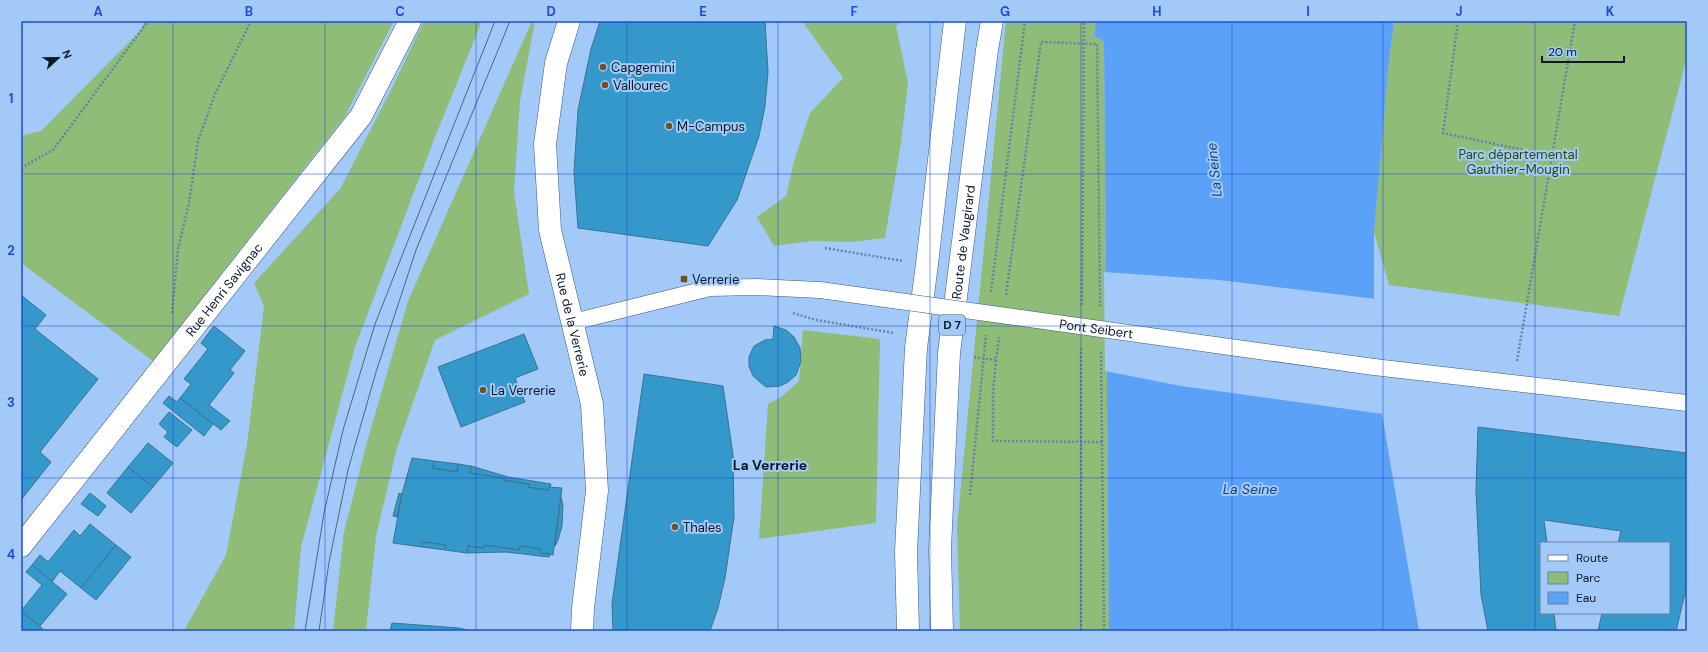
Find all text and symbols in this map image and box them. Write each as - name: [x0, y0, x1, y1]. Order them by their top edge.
- text: A: [93, 3, 103, 20]
- text: B: [245, 3, 253, 20]
- text: C: [395, 3, 405, 20]
- text: D: [546, 3, 556, 20]
- text: E: [699, 3, 707, 20]
- text: F: [850, 3, 858, 20]
- text: G: [1000, 3, 1010, 20]
- text: H: [1152, 3, 1162, 20]
- text: I: [1306, 3, 1310, 20]
- text: J: [1455, 3, 1463, 20]
- text: K: [1606, 3, 1615, 20]
- north arrow: [38, 38, 78, 78]
- scale bar: [1542, 38, 1624, 64]
- text: 20 m: [1548, 44, 1577, 60]
- text: N: [59, 48, 75, 61]
- place label: Capgemini: [611, 59, 675, 76]
- marker: Capgemini: [598, 62, 608, 72]
- place label: Vallourec: [613, 77, 668, 94]
- marker: Vallourec: [600, 80, 610, 90]
- text: 1: [9, 90, 13, 107]
- place label: M-Campus: [677, 118, 745, 135]
- marker: M-Campus: [664, 121, 674, 131]
- water label: La Seine: [1202, 142, 1226, 198]
- park label: Parc départemental Gauthier-Mougin: [1458, 146, 1578, 178]
- street label: Route de Vaugirard: [947, 184, 978, 300]
- street label: Rue Henri Savignac: [182, 239, 266, 340]
- text: 2: [7, 242, 15, 259]
- street label: Rue de la Verrerie: [552, 271, 593, 378]
- place label: Verrerie: [692, 271, 739, 288]
- marker: Verrerie: [679, 274, 689, 284]
- road number: D 7: [939, 315, 965, 335]
- street label: Pont Seibert: [1058, 315, 1134, 342]
- place label: La Verrerie: [491, 382, 556, 399]
- marker: La Verrerie: [478, 385, 488, 395]
- text: 3: [7, 394, 15, 411]
- district label: La Verrerie: [733, 456, 807, 474]
- water label: La Seine: [1223, 480, 1277, 498]
- place label: Thales: [683, 519, 722, 536]
- marker: Thales: [670, 522, 680, 532]
- legend: [1540, 542, 1670, 614]
- text: 4: [7, 546, 15, 563]
- text: Route: [1576, 550, 1608, 566]
- text: Parc: [1576, 570, 1600, 586]
- text: Eau: [1576, 590, 1596, 606]

